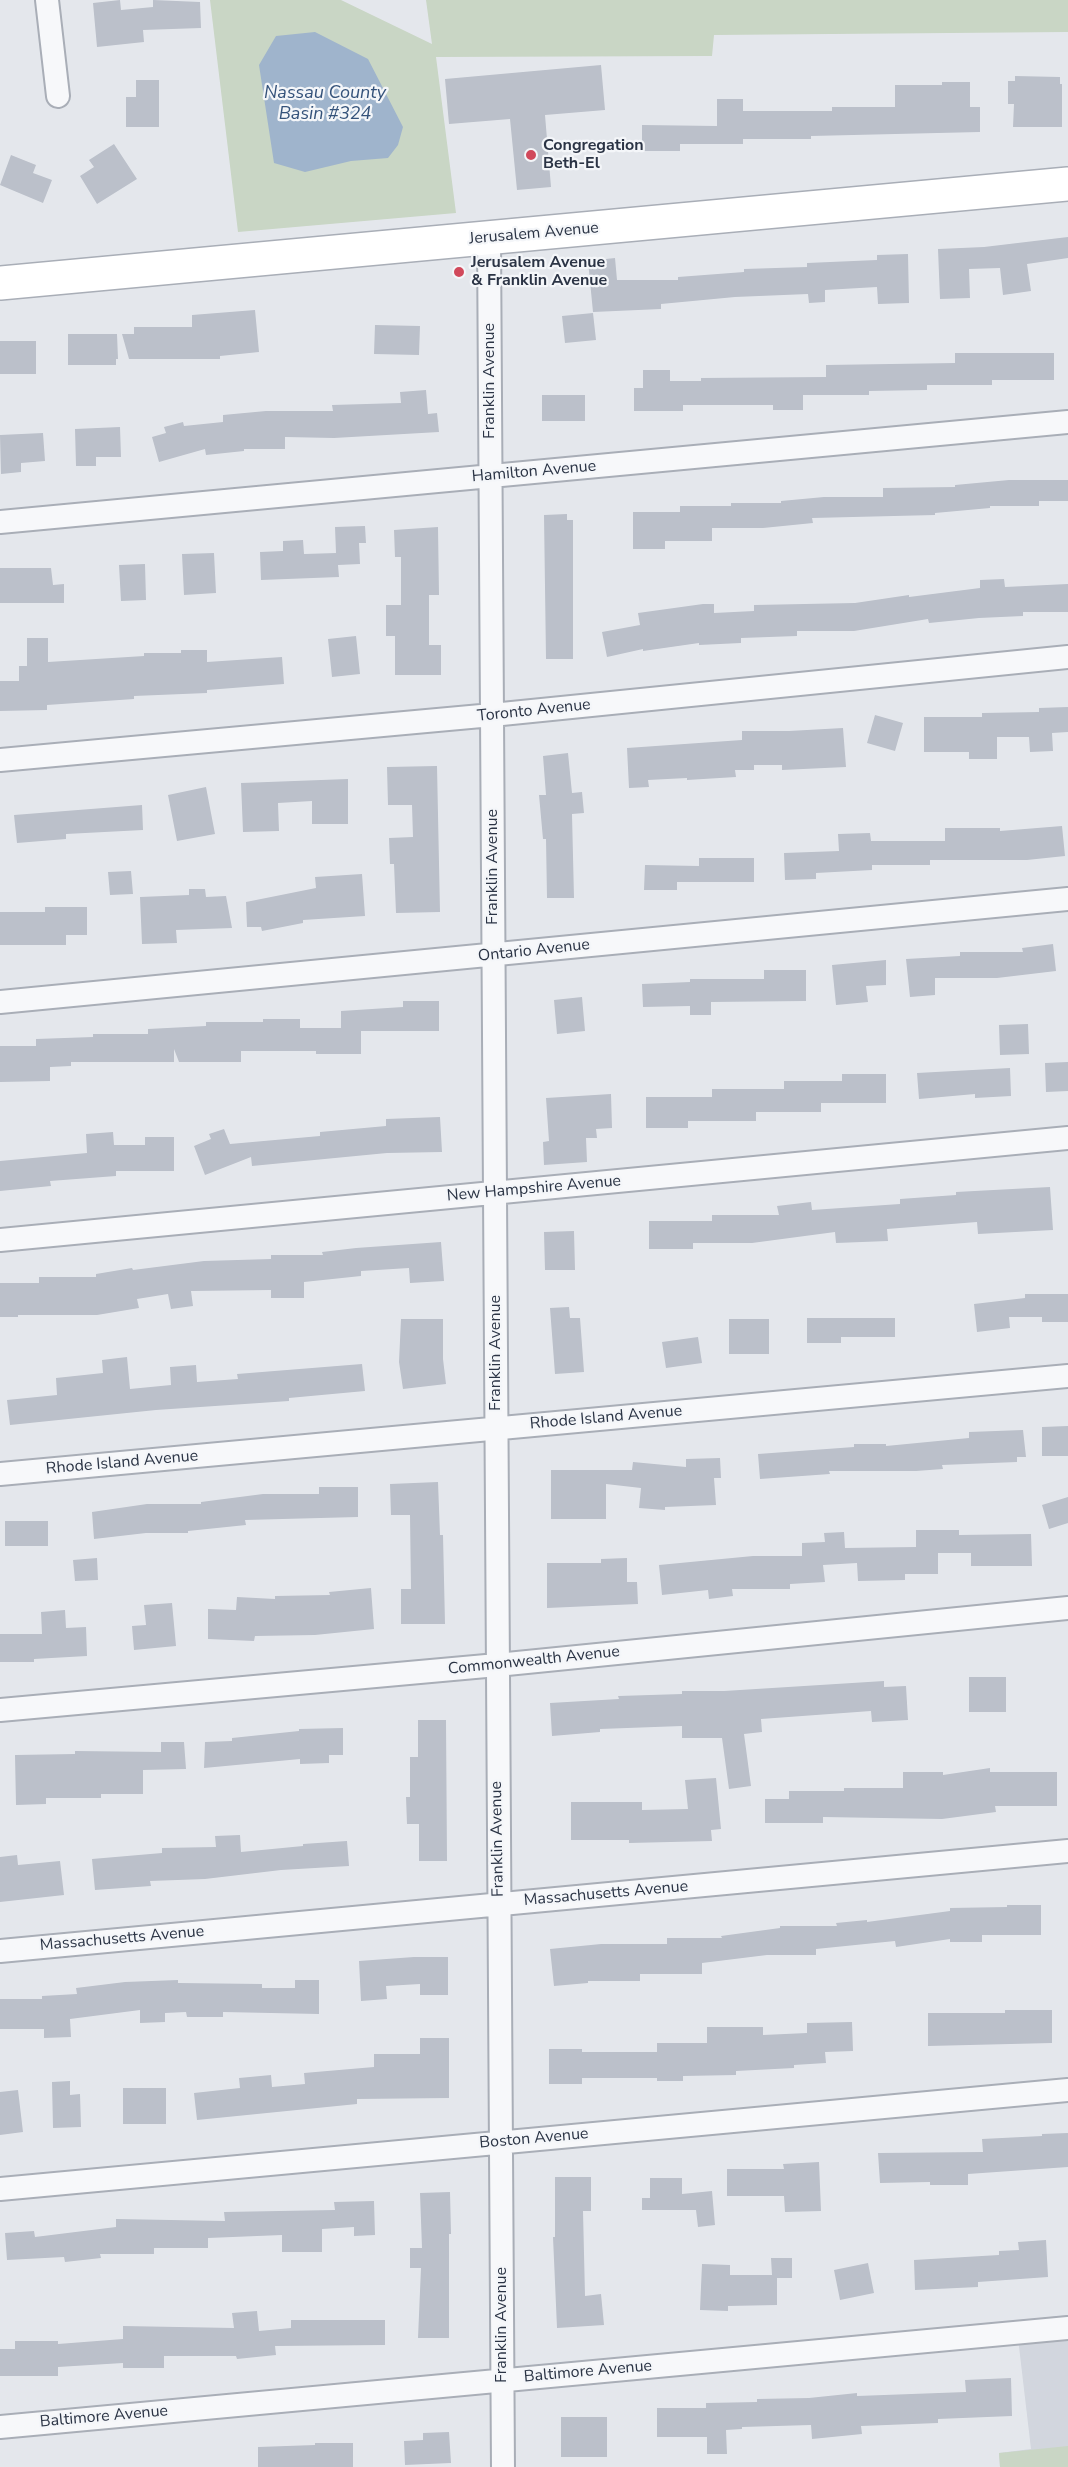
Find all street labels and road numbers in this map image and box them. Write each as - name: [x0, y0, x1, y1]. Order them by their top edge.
- street label: Jerusalem Avenue: [468, 219, 600, 249]
- street label: Franklin Avenue: [480, 323, 500, 439]
- street label: Hamilton Avenue: [471, 457, 597, 487]
- street label: Toronto Avenue: [476, 695, 592, 727]
- street label: Franklin Avenue: [483, 809, 503, 925]
- street label: Ontario Avenue: [477, 936, 591, 966]
- street label: New Hampshire Avenue: [446, 1172, 622, 1206]
- street label: Franklin Avenue: [486, 1295, 506, 1411]
- street label: Rhode Island Avenue: [529, 1402, 683, 1434]
- street label: Rhode Island Avenue: [45, 1447, 199, 1479]
- street label: Commonwealth Avenue: [447, 1642, 621, 1680]
- street label: Franklin Avenue: [487, 1781, 509, 1897]
- street label: Massachusetts Avenue: [523, 1877, 689, 1911]
- street label: Massachusetts Avenue: [39, 1922, 205, 1956]
- street label: Boston Avenue: [479, 2125, 589, 2153]
- street label: Franklin Avenue: [492, 2267, 512, 2383]
- street label: Baltimore Avenue: [523, 2357, 653, 2387]
- street label: Baltimore Avenue: [39, 2402, 169, 2432]

